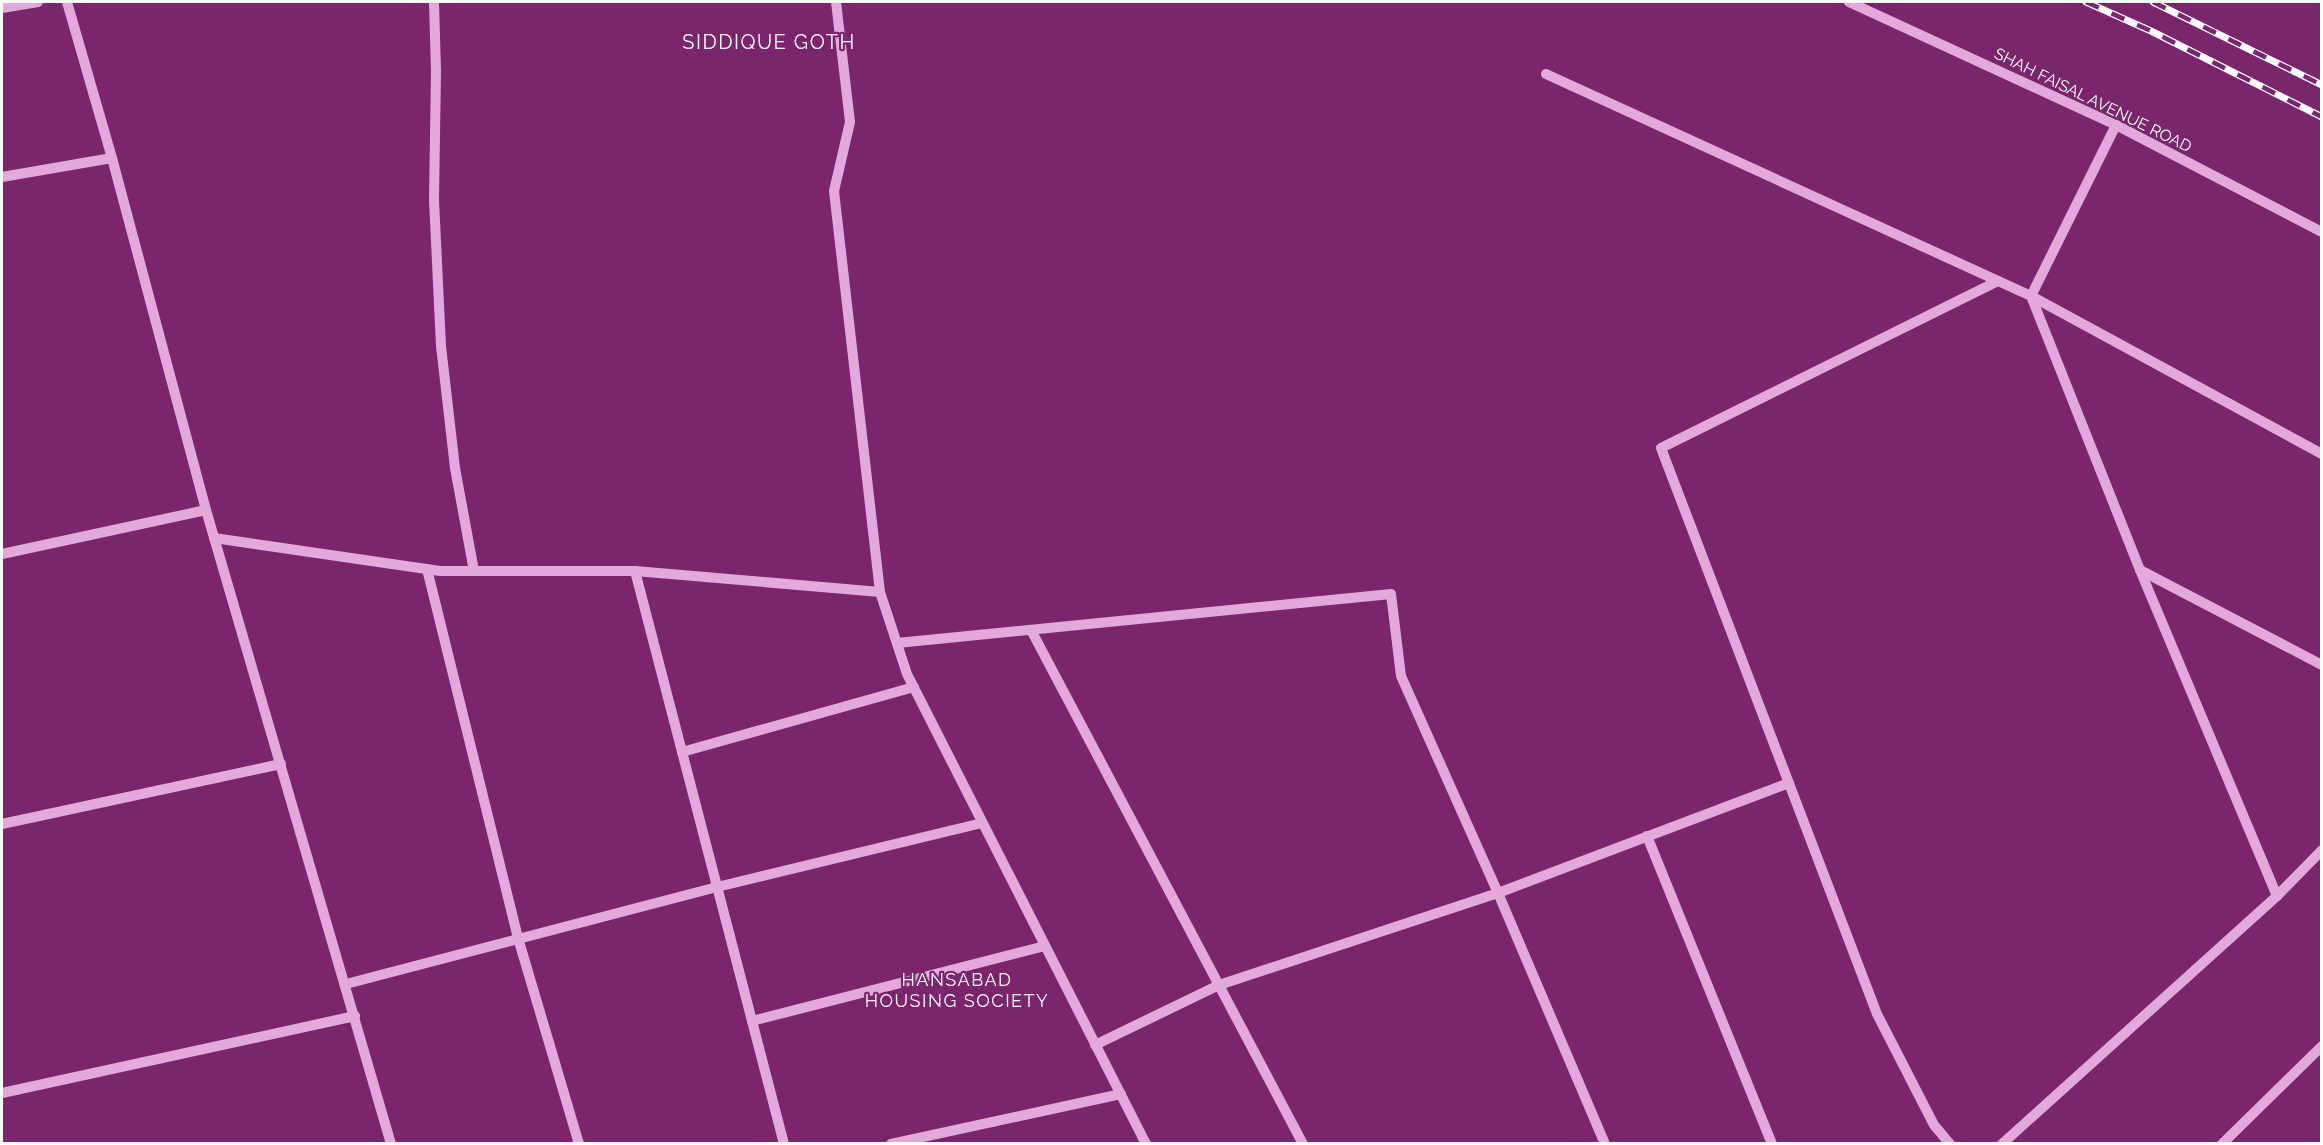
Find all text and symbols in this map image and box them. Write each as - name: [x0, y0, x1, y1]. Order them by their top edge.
- district label: SIDDIQUE GOTH: [682, 30, 856, 54]
- street label: SHAH FAISAL AVENUE ROAD: [1991, 44, 2195, 156]
- district label: HANSABAD HOUSING SOCIETY: [865, 969, 1049, 1011]

